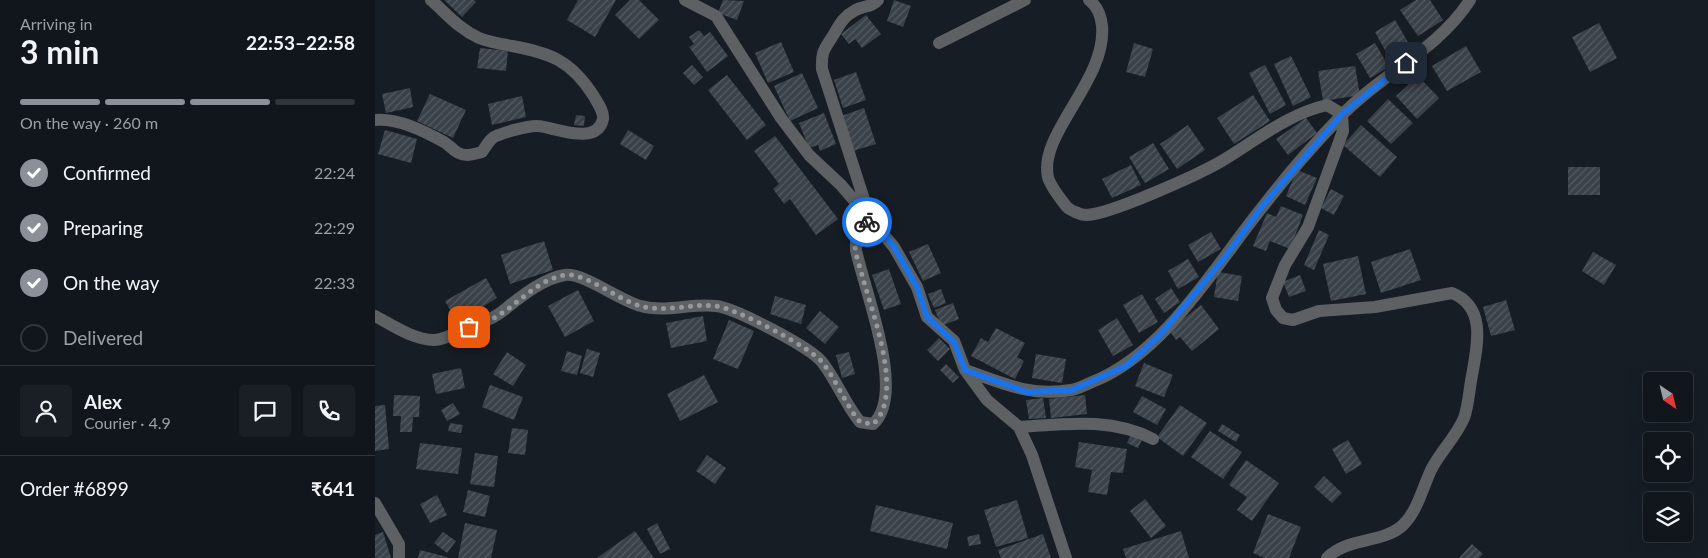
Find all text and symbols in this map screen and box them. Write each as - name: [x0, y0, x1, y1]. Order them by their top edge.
- text: Arriving in: [20, 14, 93, 33]
- text: 22:53–22:58: [246, 31, 355, 54]
- text: 3 min: [20, 32, 99, 71]
- pin: [1385, 42, 1427, 84]
- icon: home: [1392, 49, 1420, 77]
- text: On the way · 260 m: [20, 113, 158, 132]
- icon: check: [20, 159, 48, 187]
- text: Confirmed: [63, 161, 151, 184]
- text: 22:24: [314, 163, 355, 182]
- courier: [842, 197, 892, 247]
- icon: bike: [853, 208, 881, 236]
- icon: check: [20, 214, 48, 242]
- text: Preparing: [63, 216, 143, 239]
- text: 22:29: [314, 218, 355, 237]
- icon: check: [20, 269, 48, 297]
- text: On the way: [63, 271, 159, 294]
- text: 22:33: [314, 273, 355, 292]
- pin: [448, 306, 490, 348]
- icon: bag: [455, 313, 483, 341]
- text: Delivered: [63, 326, 143, 349]
- north arrow: [1643, 372, 1693, 422]
- map controls: [1643, 372, 1693, 542]
- button: person: [20, 385, 72, 437]
- button: chat: [239, 385, 291, 437]
- button: phone: [303, 385, 355, 437]
- text: Alex: [84, 390, 122, 413]
- text: Courier · 4.9: [84, 413, 171, 432]
- button: locate: [1643, 432, 1693, 482]
- text: Order #6899: [20, 477, 129, 500]
- text: ₹641: [311, 477, 355, 500]
- button: layers: [1643, 492, 1693, 542]

